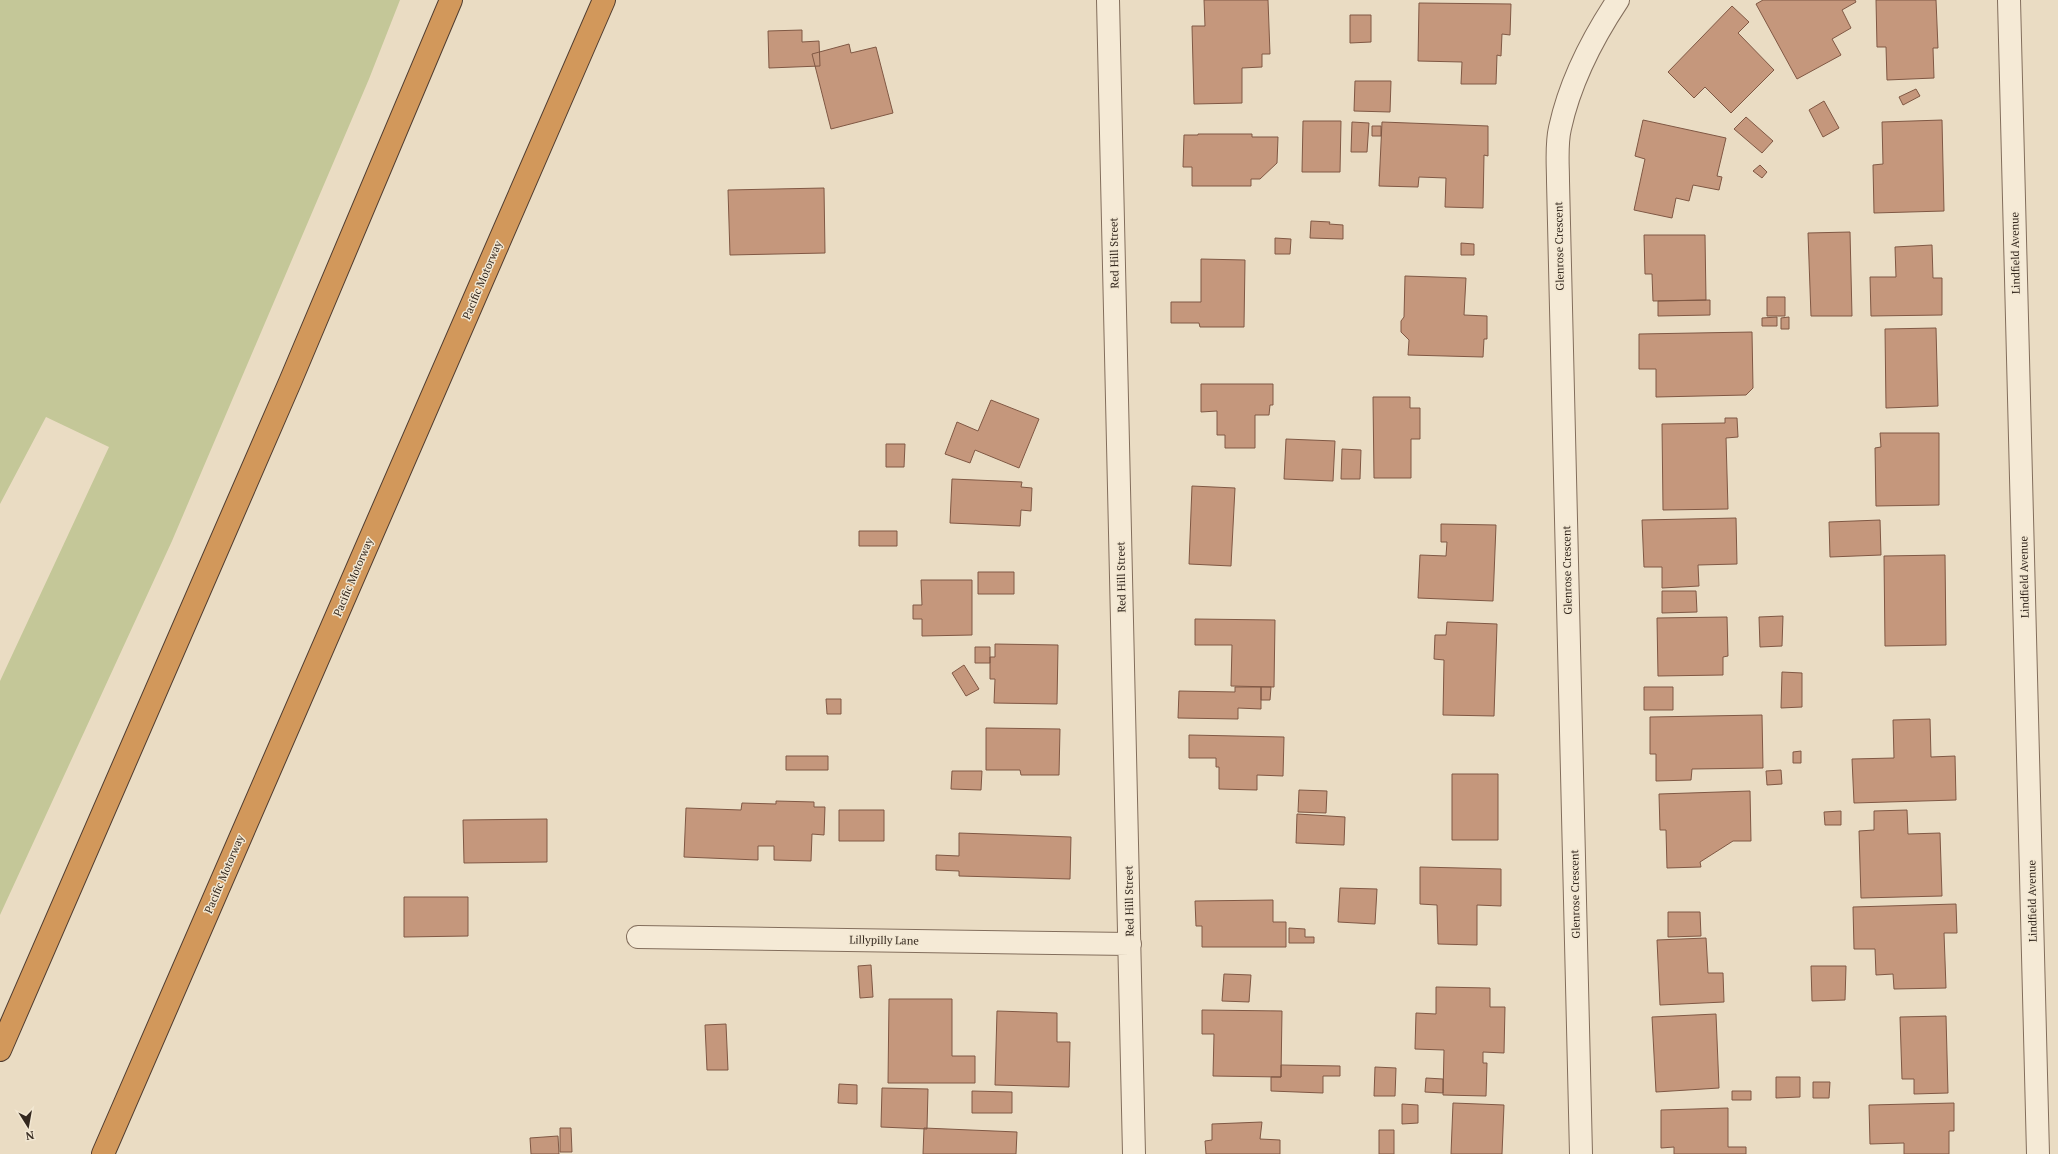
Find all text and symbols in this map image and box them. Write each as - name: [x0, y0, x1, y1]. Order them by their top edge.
- street label: Glenrose Crescent: [1551, 201, 1567, 291]
- street label: Lindfield Avenue: [2007, 211, 2023, 294]
- street label: Red Hill Street: [1106, 217, 1122, 289]
- street label: Pacific Motorway: [459, 238, 505, 321]
- street label: Glenrose Crescent: [1559, 525, 1575, 615]
- street label: Pacific Motorway: [330, 535, 376, 618]
- street label: Lindfield Avenue: [2016, 535, 2032, 618]
- street label: Red Hill Street: [1113, 541, 1129, 613]
- street label: Pacific Motorway: [201, 832, 247, 915]
- street label: Glenrose Crescent: [1567, 849, 1583, 939]
- street label: Lindfield Avenue: [2024, 859, 2040, 942]
- street label: Red Hill Street: [1121, 865, 1137, 937]
- street label: Lillypilly Lane: [849, 932, 919, 948]
- north arrow: [8, 1106, 48, 1146]
- text: N: [24, 1128, 35, 1144]

